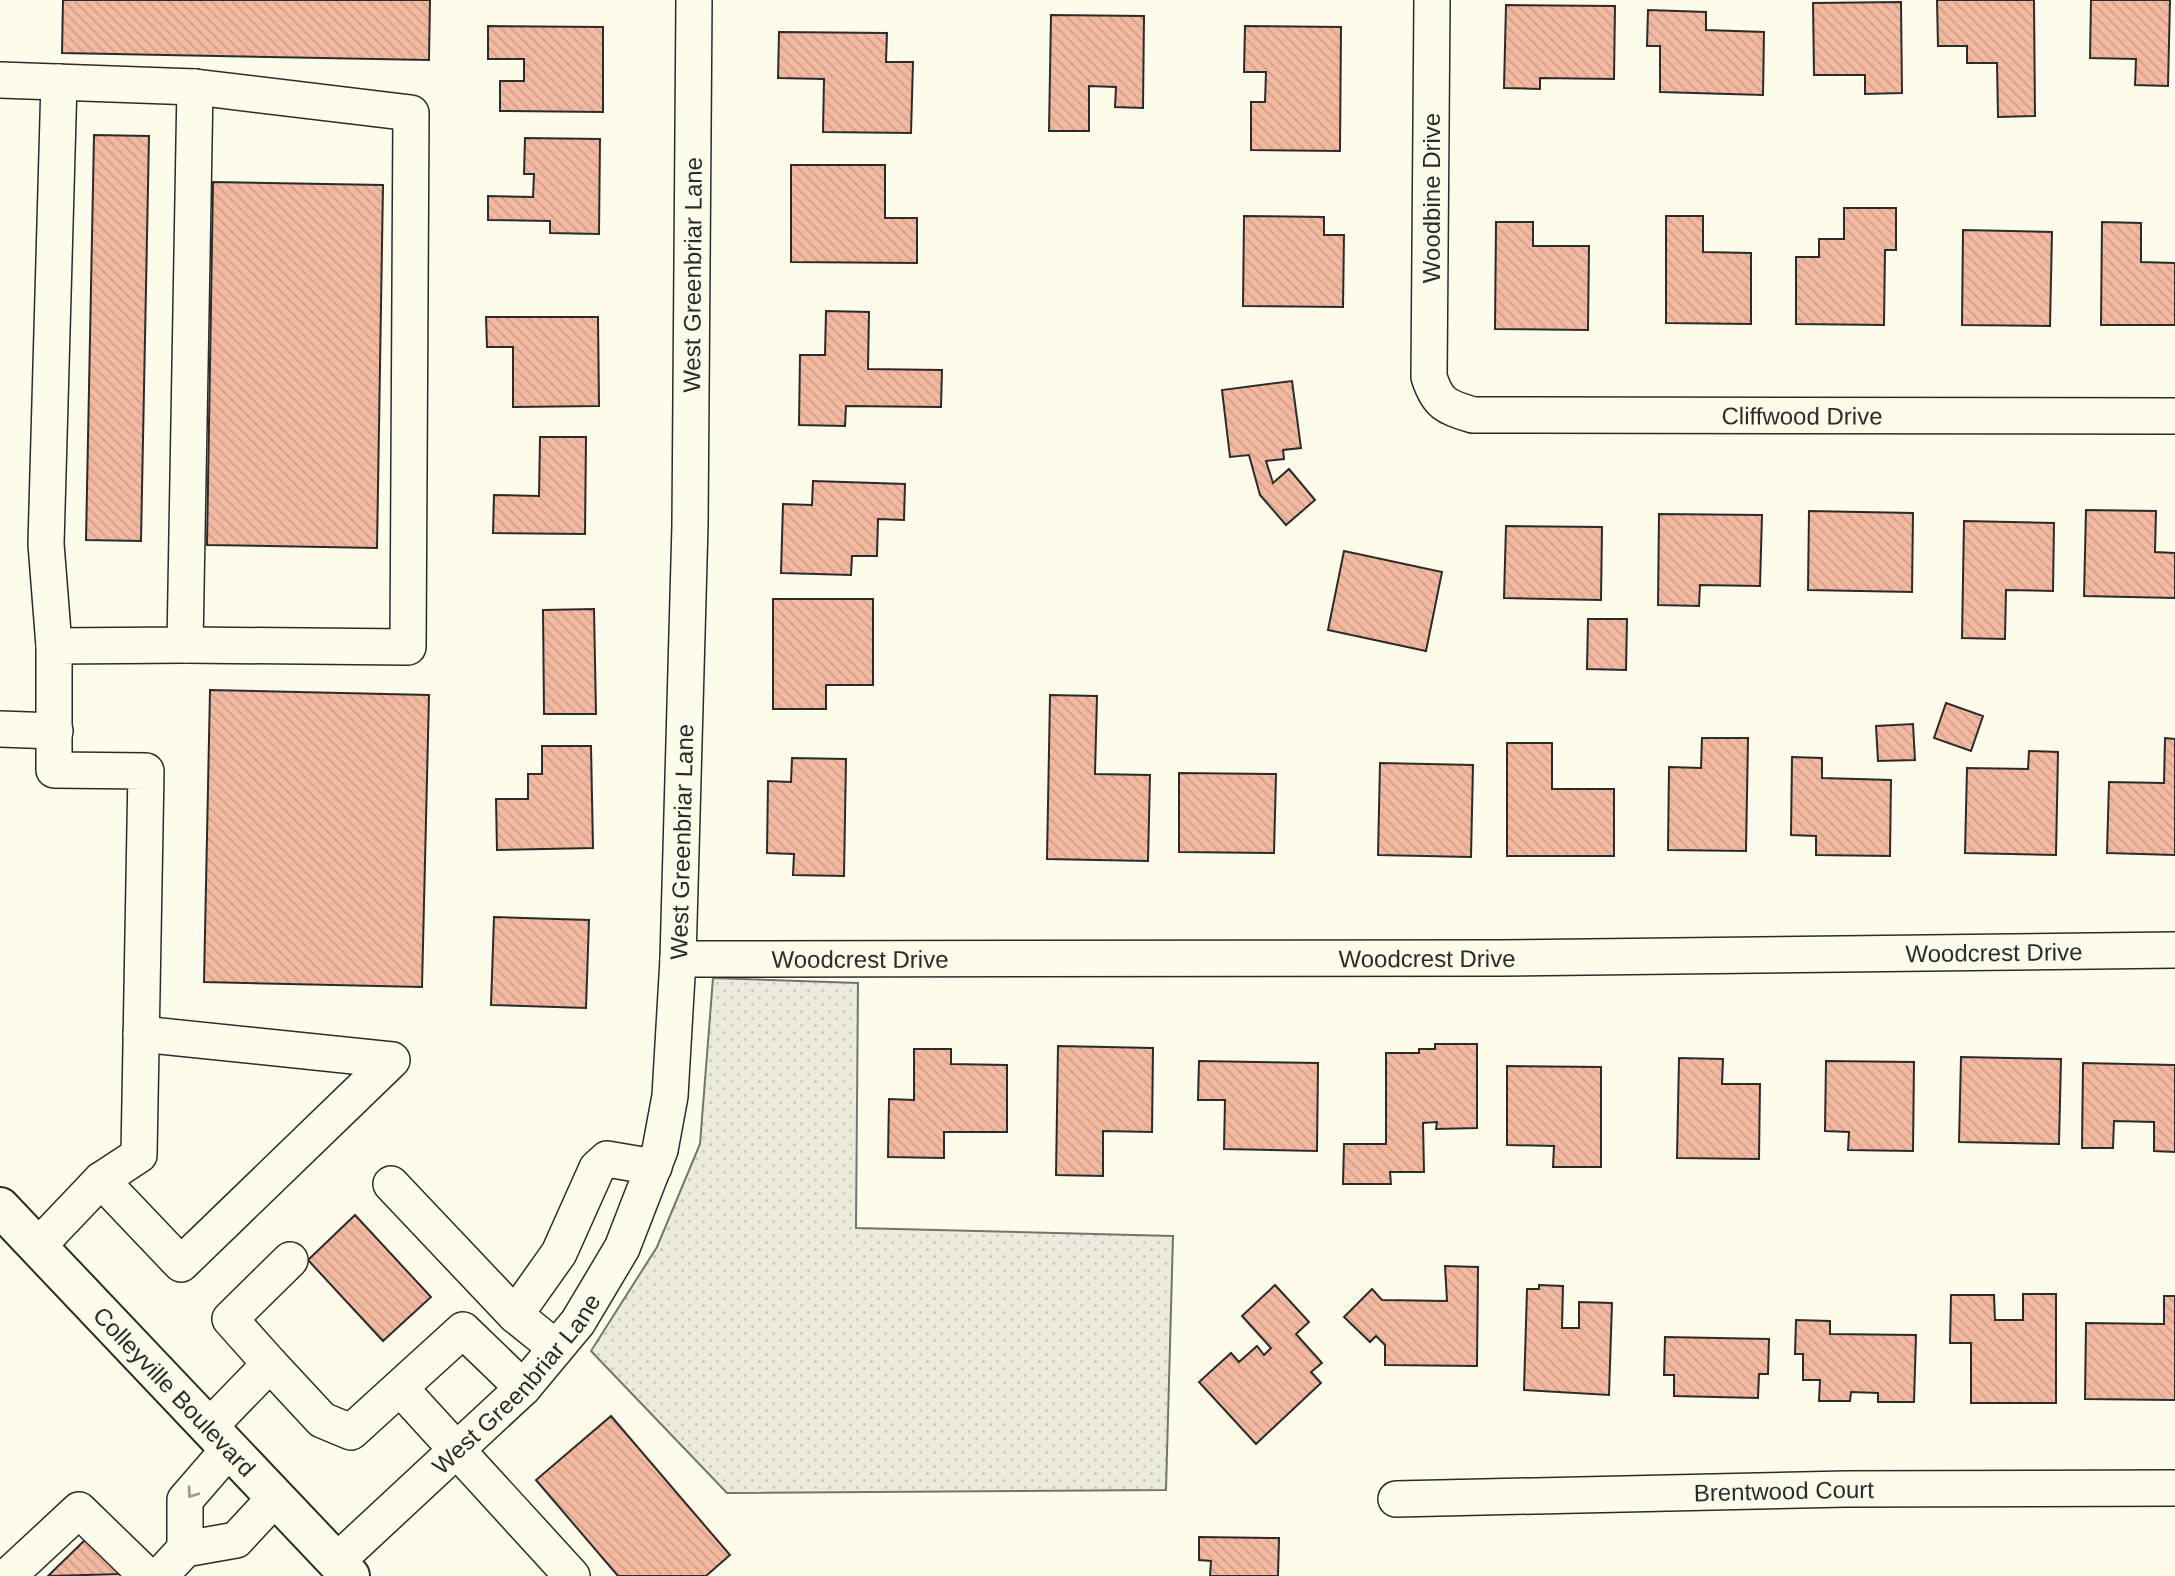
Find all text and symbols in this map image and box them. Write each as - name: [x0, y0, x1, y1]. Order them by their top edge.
- street label: Woodbine Drive: [1418, 113, 1445, 283]
- street label: West Greenbriar Lane: [678, 157, 706, 393]
- street label: Cliffwood Drive: [1721, 402, 1883, 429]
- street label: West Greenbriar Lane: [664, 723, 698, 960]
- street label: Woodcrest Drive: [1905, 938, 2083, 967]
- street label: Woodcrest Drive: [1338, 944, 1516, 972]
- street label: Woodcrest Drive: [771, 945, 949, 972]
- street label: West Greenbriar Lane: [426, 1289, 605, 1479]
- street label: Colleyville Boulevard: [88, 1301, 261, 1481]
- street label: Brentwood Court: [1694, 1475, 1874, 1506]
- one-way arrow: [188, 1486, 200, 1498]

